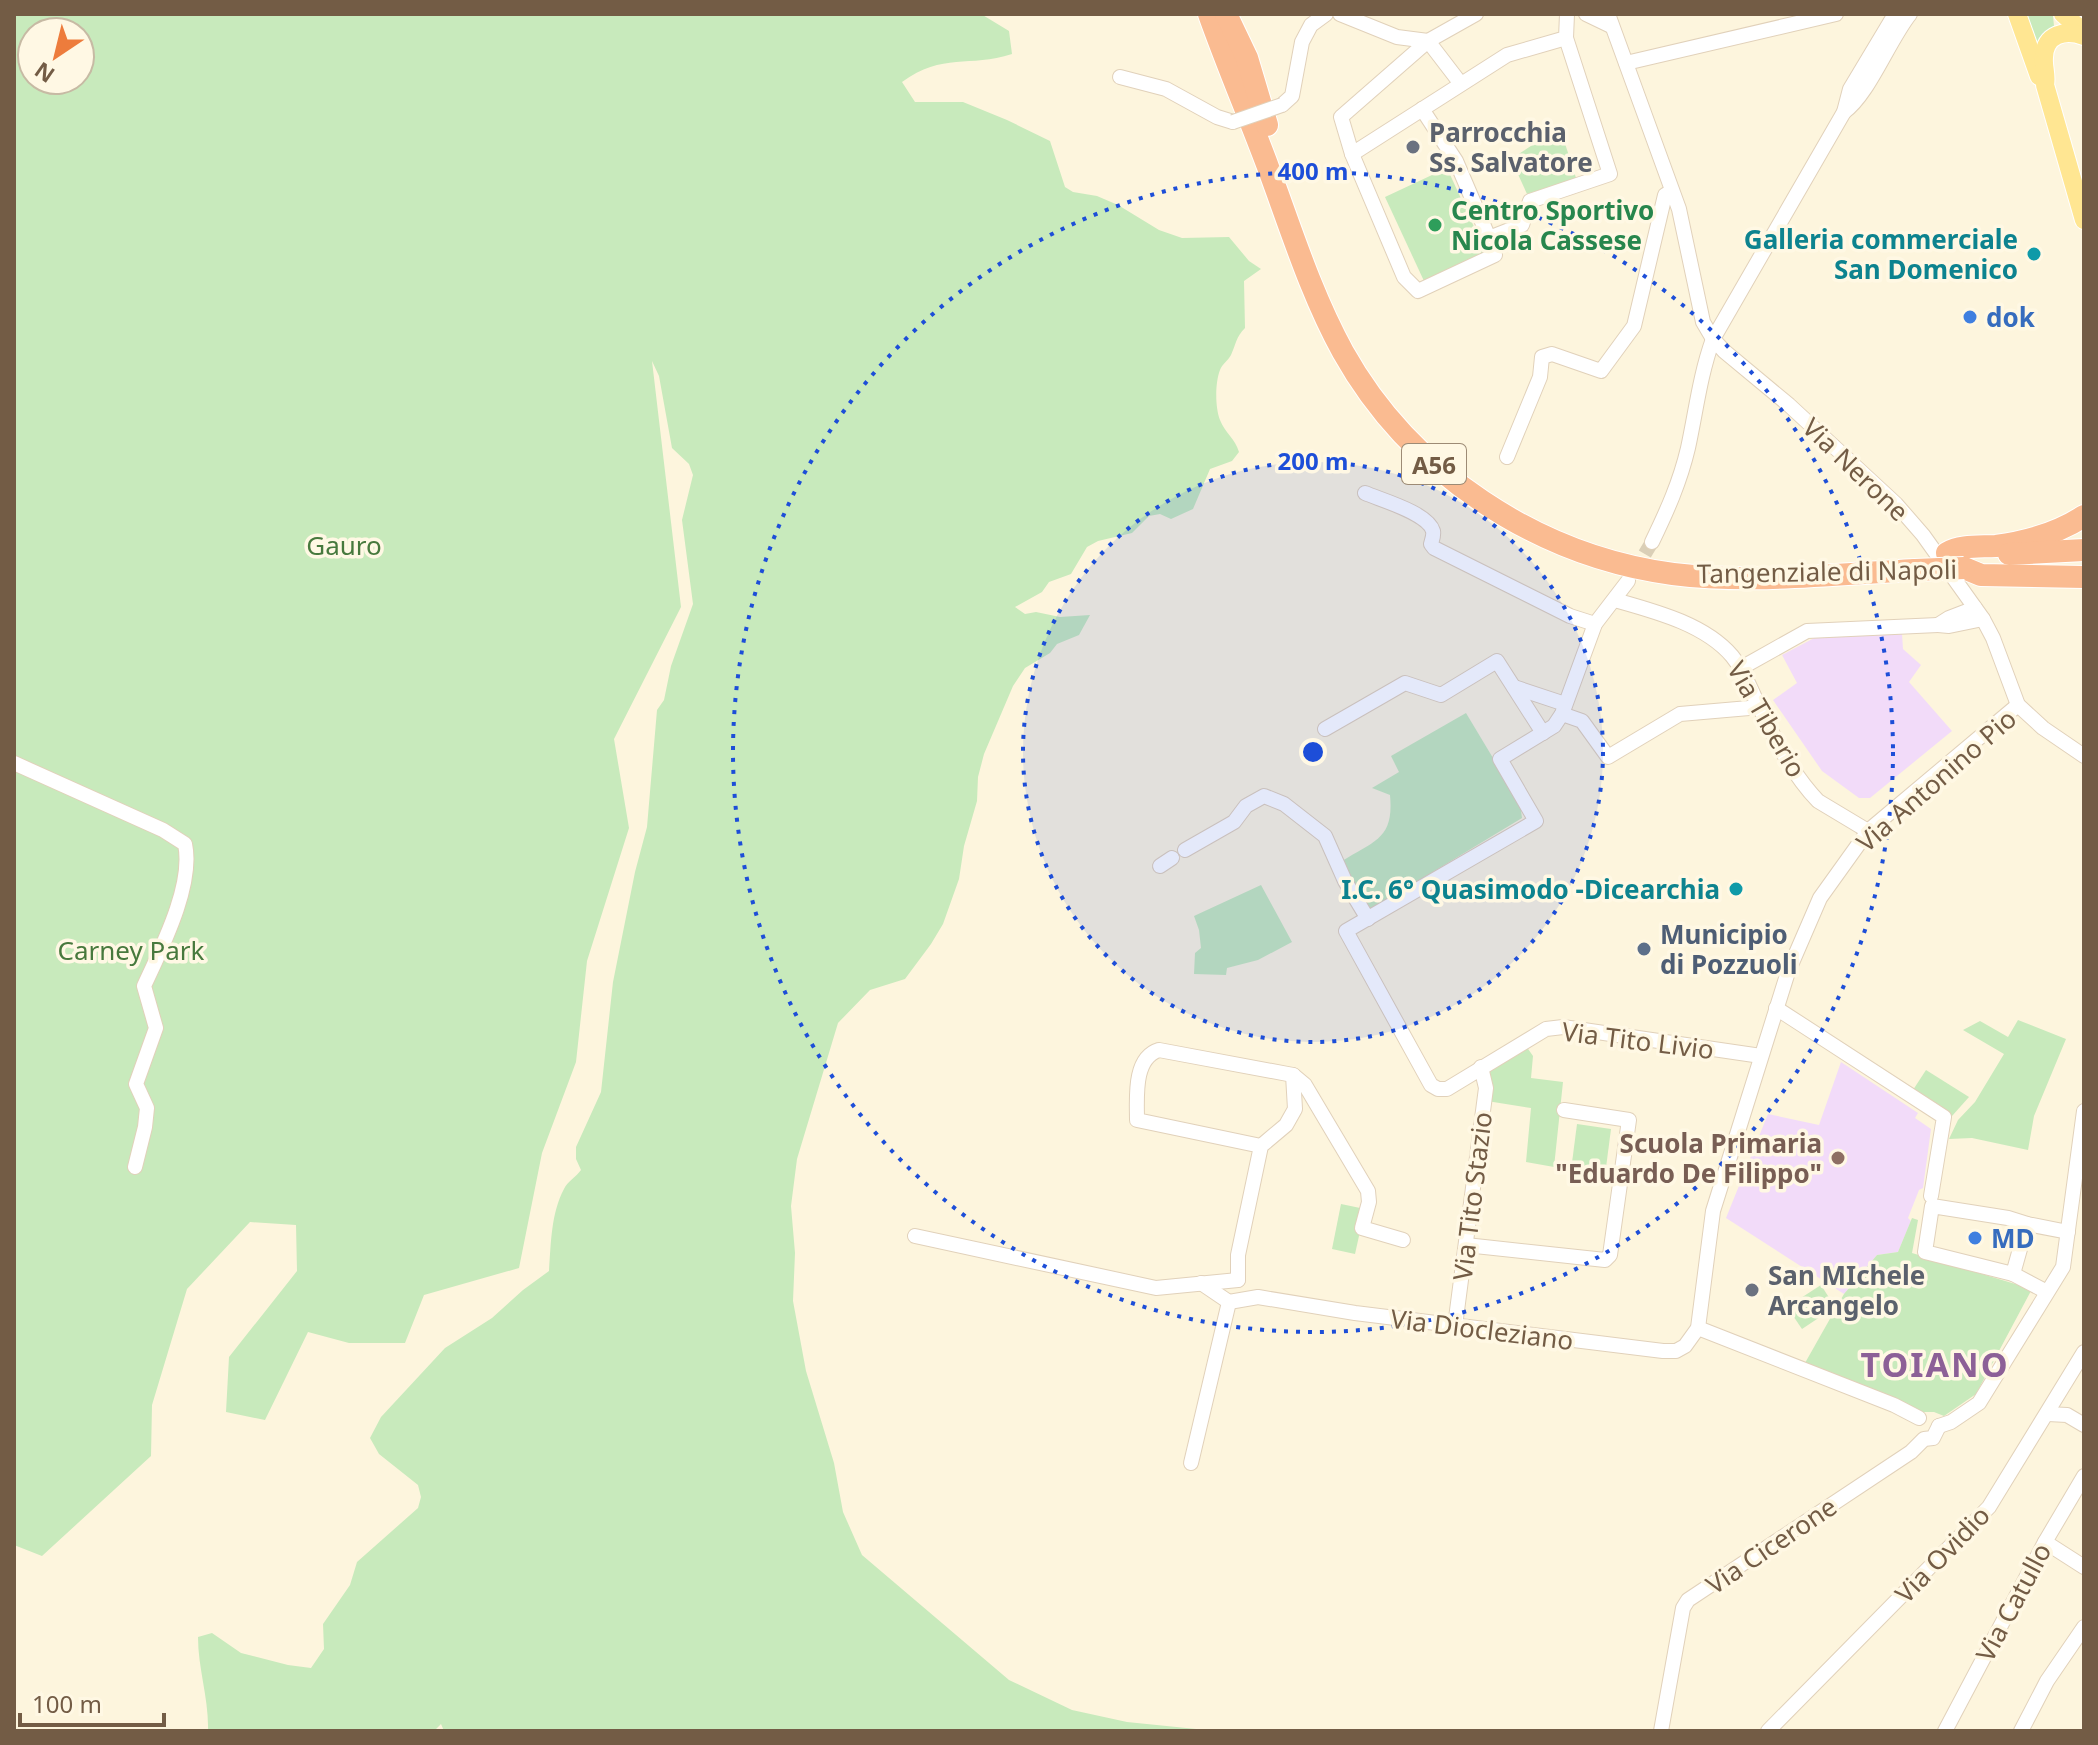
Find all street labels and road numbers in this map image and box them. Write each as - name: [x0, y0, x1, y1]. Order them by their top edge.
- street label: Via Nerone: [1795, 409, 1917, 529]
- road number: A56: [1402, 444, 1466, 484]
- street label: Tangenziale di Napoli: [1697, 551, 1957, 591]
- street label: Via Tiberio: [1719, 654, 1815, 784]
- street label: Via Antonino Pio: [1848, 700, 2024, 860]
- street label: Via Tito Livio: [1560, 1013, 1716, 1067]
- street label: Via Tito Stazio: [1444, 1110, 1500, 1282]
- street label: Via Diocleziano: [1388, 1300, 1576, 1358]
- street label: Via Cicerone: [1698, 1488, 1844, 1602]
- street label: Via Ovidio: [1887, 1498, 1997, 1610]
- street label: Via Catullo: [1967, 1536, 2059, 1668]

